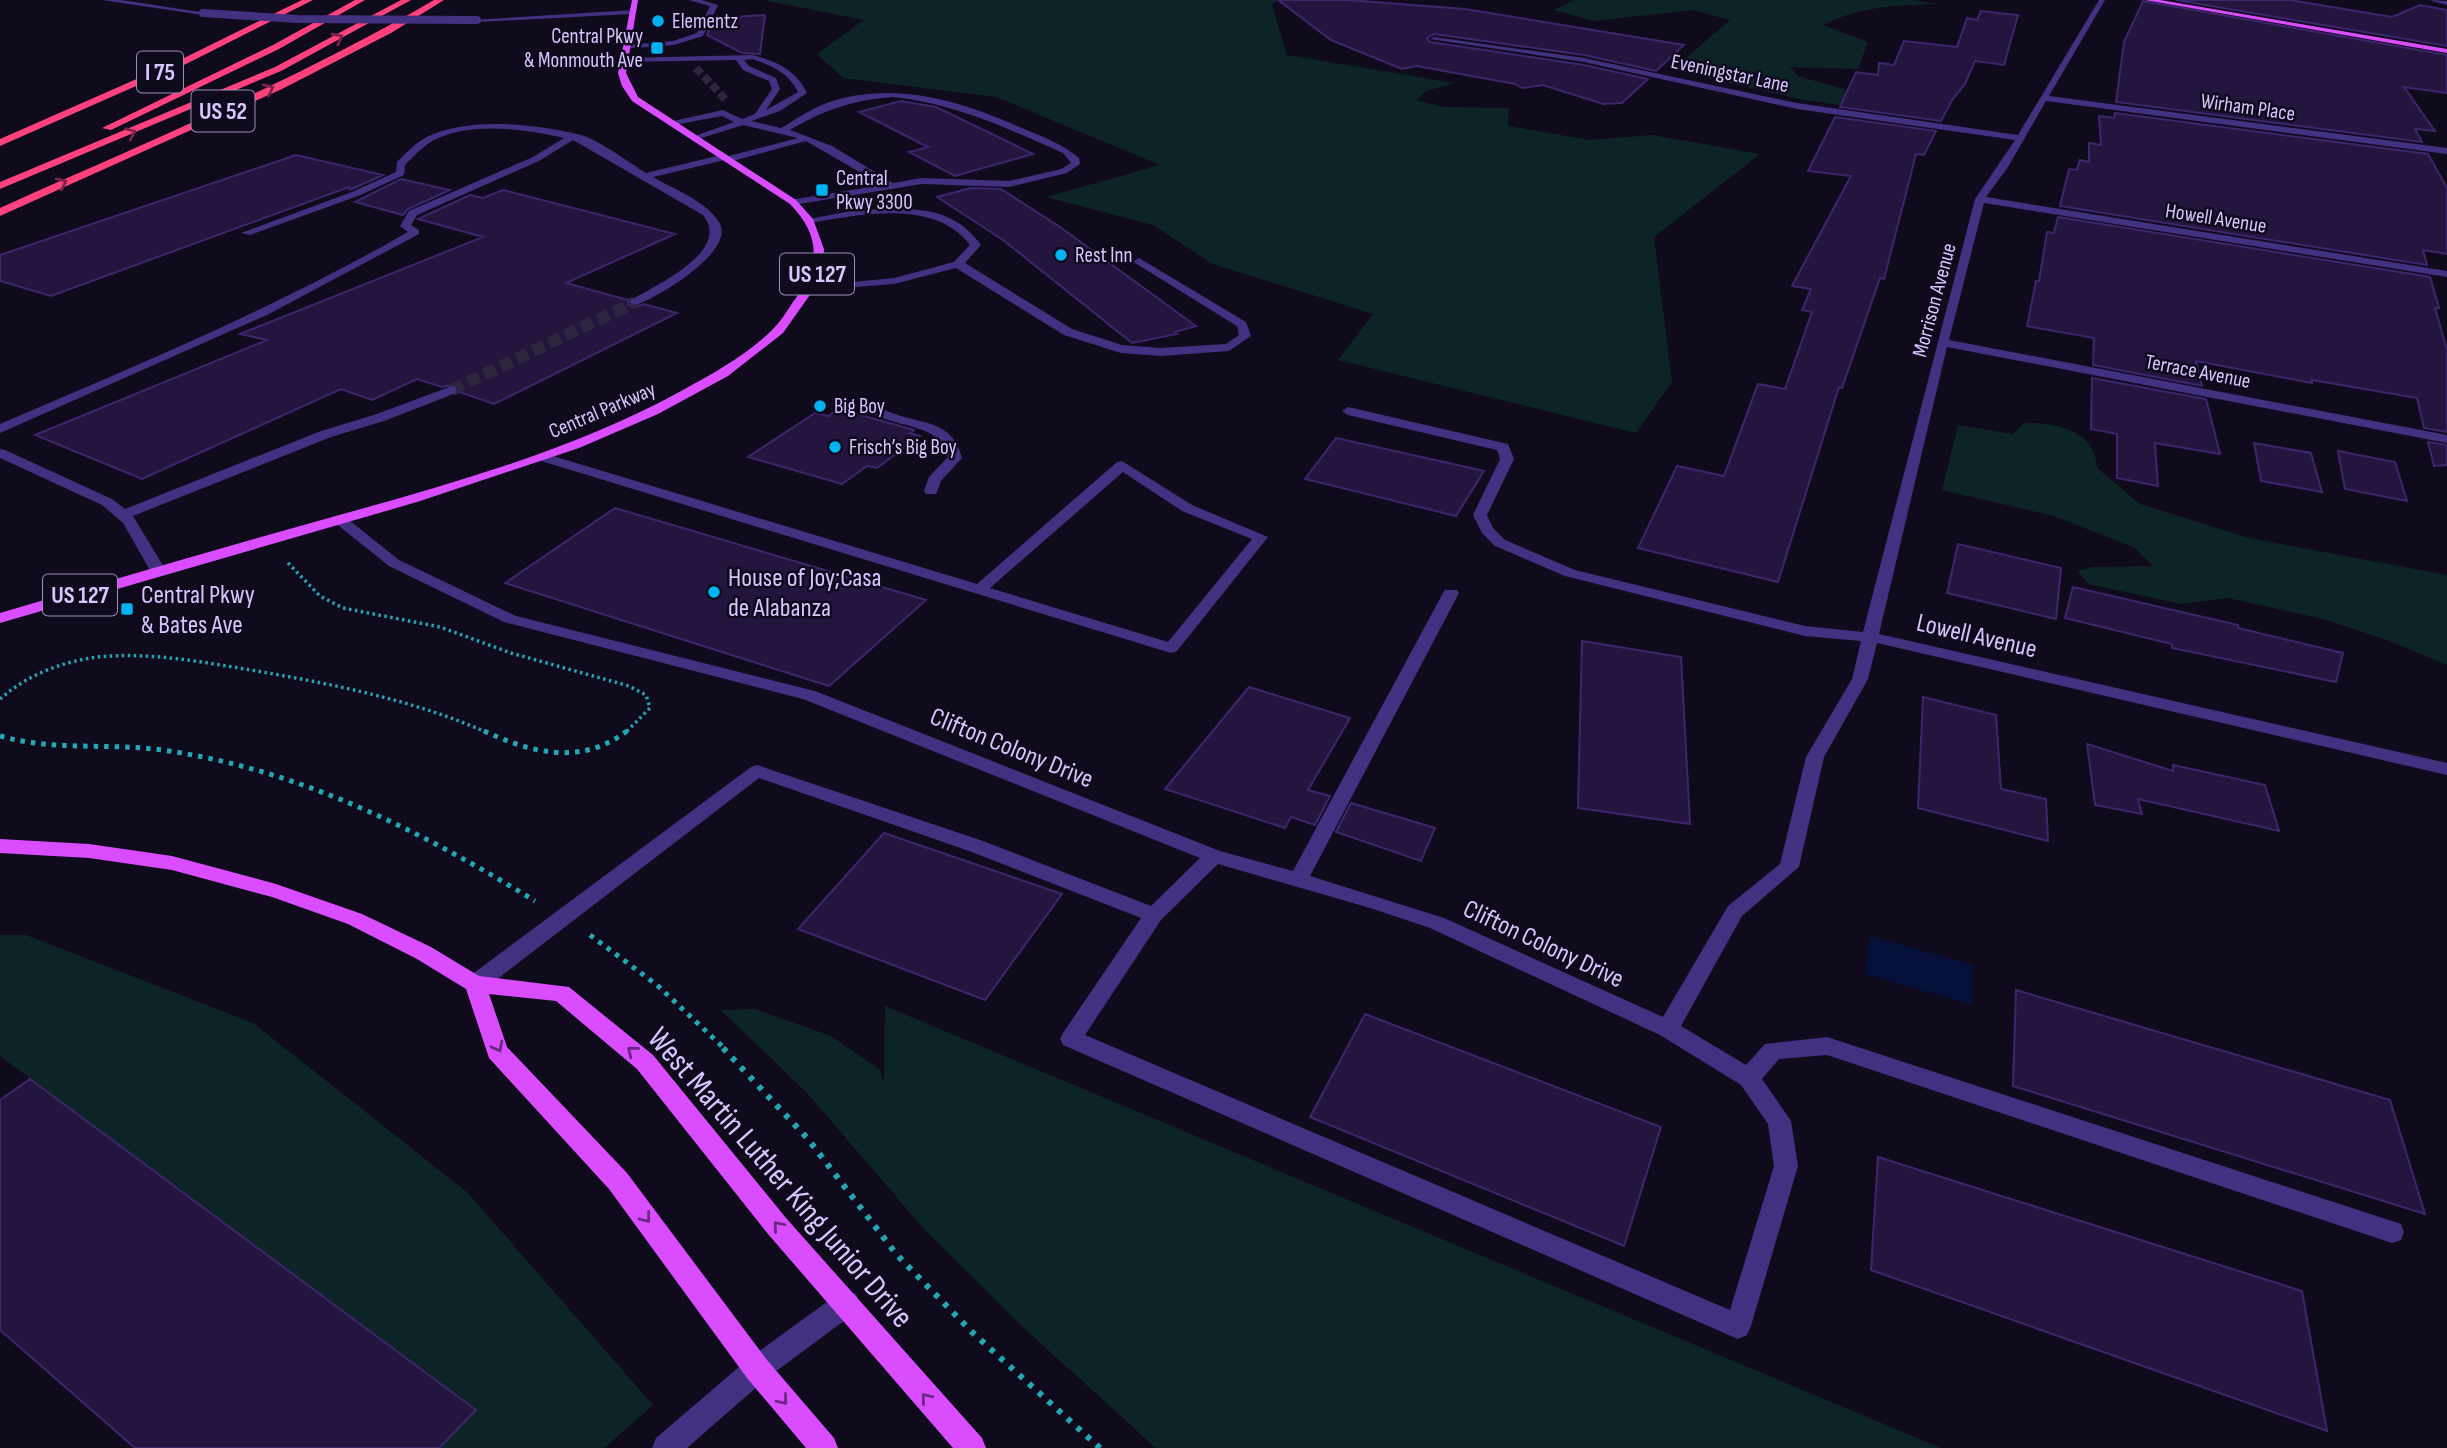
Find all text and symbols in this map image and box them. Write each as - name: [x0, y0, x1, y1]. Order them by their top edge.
- place label: Elementz: [672, 9, 739, 34]
- marker: Elementz: [650, 13, 666, 29]
- place label: Central Pkwy & Monmouth Ave: [524, 24, 643, 73]
- one-way arrow: [331, 33, 343, 46]
- marker: Central Pkwy & Monmouth Ave: [649, 40, 665, 56]
- street label: Eveningstar Lane: [1669, 49, 1791, 98]
- road number: I 75: [137, 52, 183, 92]
- one-way arrow: [262, 84, 274, 98]
- street label: Wirham Place: [2199, 88, 2297, 126]
- road number: US 52: [192, 90, 255, 132]
- one-way arrow: [125, 127, 137, 141]
- place label: Central Pkwy 3300: [836, 166, 913, 215]
- one-way arrow: [55, 178, 67, 192]
- marker: Central Pkwy 3300: [814, 182, 830, 198]
- street label: Howell Avenue: [2164, 198, 2268, 239]
- street label: Morrison Avenue: [1907, 240, 1962, 360]
- place label: Rest Inn: [1075, 243, 1132, 268]
- marker: Rest Inn: [1053, 247, 1069, 263]
- road number: US 127: [780, 254, 854, 295]
- street label: Terrace Avenue: [2143, 349, 2253, 394]
- street label: Central Parkway: [545, 377, 659, 444]
- place label: Big Boy: [834, 394, 885, 419]
- marker: Big Boy: [812, 398, 828, 414]
- place label: Frisch’s Big Boy: [849, 435, 957, 460]
- marker: Frisch’s Big Boy: [827, 439, 843, 455]
- place label: House of Joy;Casa de Alabanza: [728, 563, 882, 624]
- road number: US 127: [43, 574, 117, 616]
- place label: Central Pkwy & Bates Ave: [141, 580, 255, 641]
- marker: House of Joy;Casa de Alabanza: [706, 584, 722, 600]
- marker: Central Pkwy & Bates Ave: [119, 601, 135, 617]
- street label: Lowell Avenue: [1914, 608, 2040, 665]
- street label: Clifton Colony Drive: [925, 702, 1098, 795]
- street label: Clifton Colony Drive: [1458, 894, 1629, 995]
- street label: West Martin Luther King Junior Drive: [639, 1020, 921, 1336]
- one-way arrow: [489, 1040, 503, 1053]
- one-way arrow: [627, 1047, 640, 1059]
- one-way arrow: [638, 1211, 651, 1223]
- one-way arrow: [773, 1221, 786, 1233]
- one-way arrow: [775, 1392, 788, 1404]
- one-way arrow: [922, 1393, 934, 1406]

